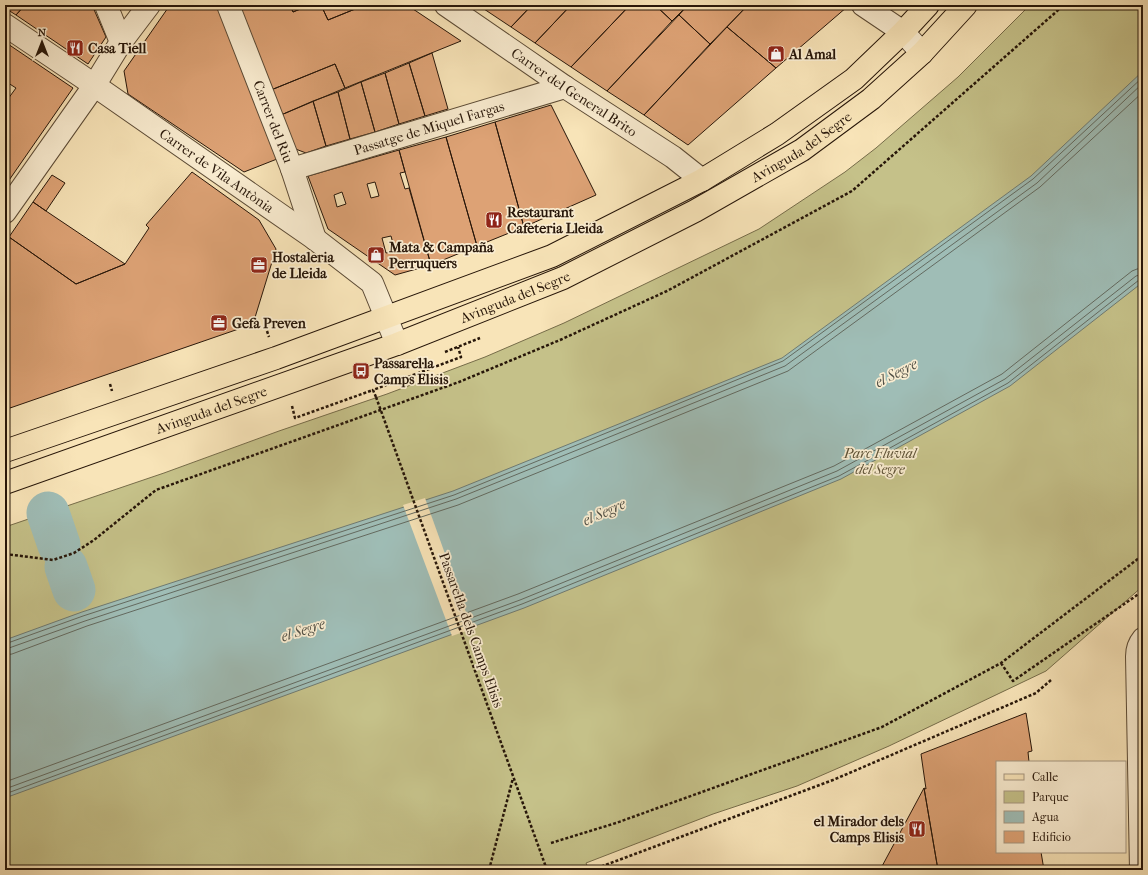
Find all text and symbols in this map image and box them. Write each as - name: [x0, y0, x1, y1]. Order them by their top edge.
- north arrow: [22, 22, 62, 62]
- text: N: [38, 26, 47, 39]
- restaurant icon: Casa Tiell: [65, 38, 85, 58]
- place label: Casa Tiell: [88, 40, 146, 57]
- street label: Carrer del General Brito: [508, 44, 640, 140]
- shop icon: Al Amal: [766, 44, 786, 64]
- place label: Al Amal: [788, 46, 836, 63]
- street label: Carrer del Riu: [250, 78, 297, 165]
- street label: Passatge de Miquel Fargas: [352, 97, 506, 159]
- street label: Avinguda del Segre: [747, 108, 855, 186]
- street label: Carrer de Vila Antònia: [156, 125, 278, 217]
- place label: Restaurant Cafeteria Lleida: [507, 204, 603, 237]
- restaurant icon: Restaurant Cafeteria Lleida: [484, 210, 504, 230]
- place label: Mata & Campaña Perruquers: [388, 239, 494, 272]
- shop icon: Mata & Campaña Perruquers: [366, 245, 386, 265]
- place label: Hostaleria de Lleida: [272, 249, 334, 282]
- office icon: Hostaleria de Lleida: [249, 255, 269, 275]
- street label: Avinguda del Segre: [457, 267, 573, 327]
- office icon: Gefa Preven: [209, 313, 229, 333]
- place label: Gefa Preven: [232, 315, 307, 332]
- water label: el Segre: [872, 354, 921, 391]
- place label: Passarel·la Camps Elisis: [374, 355, 449, 388]
- bus stop icon: Passarel·la Camps Elisis: [351, 361, 371, 381]
- street label: Avinguda del Segre: [153, 382, 269, 438]
- park label: Parc Fluvial del Segre: [843, 445, 918, 478]
- water label: el Segre: [580, 494, 629, 529]
- street label: Passarel·la dels Camps Elisis: [435, 550, 507, 710]
- water label: el Segre: [279, 614, 328, 646]
- legend: [996, 761, 1126, 853]
- text: Calle: [1032, 770, 1058, 784]
- text: Parque: [1032, 790, 1069, 804]
- text: Agua: [1031, 810, 1059, 824]
- place label: el Mirador dels Camps Elisis: [814, 813, 905, 846]
- restaurant icon: el Mirador dels Camps Elisis: [907, 819, 927, 839]
- text: Edificio: [1032, 830, 1071, 844]

